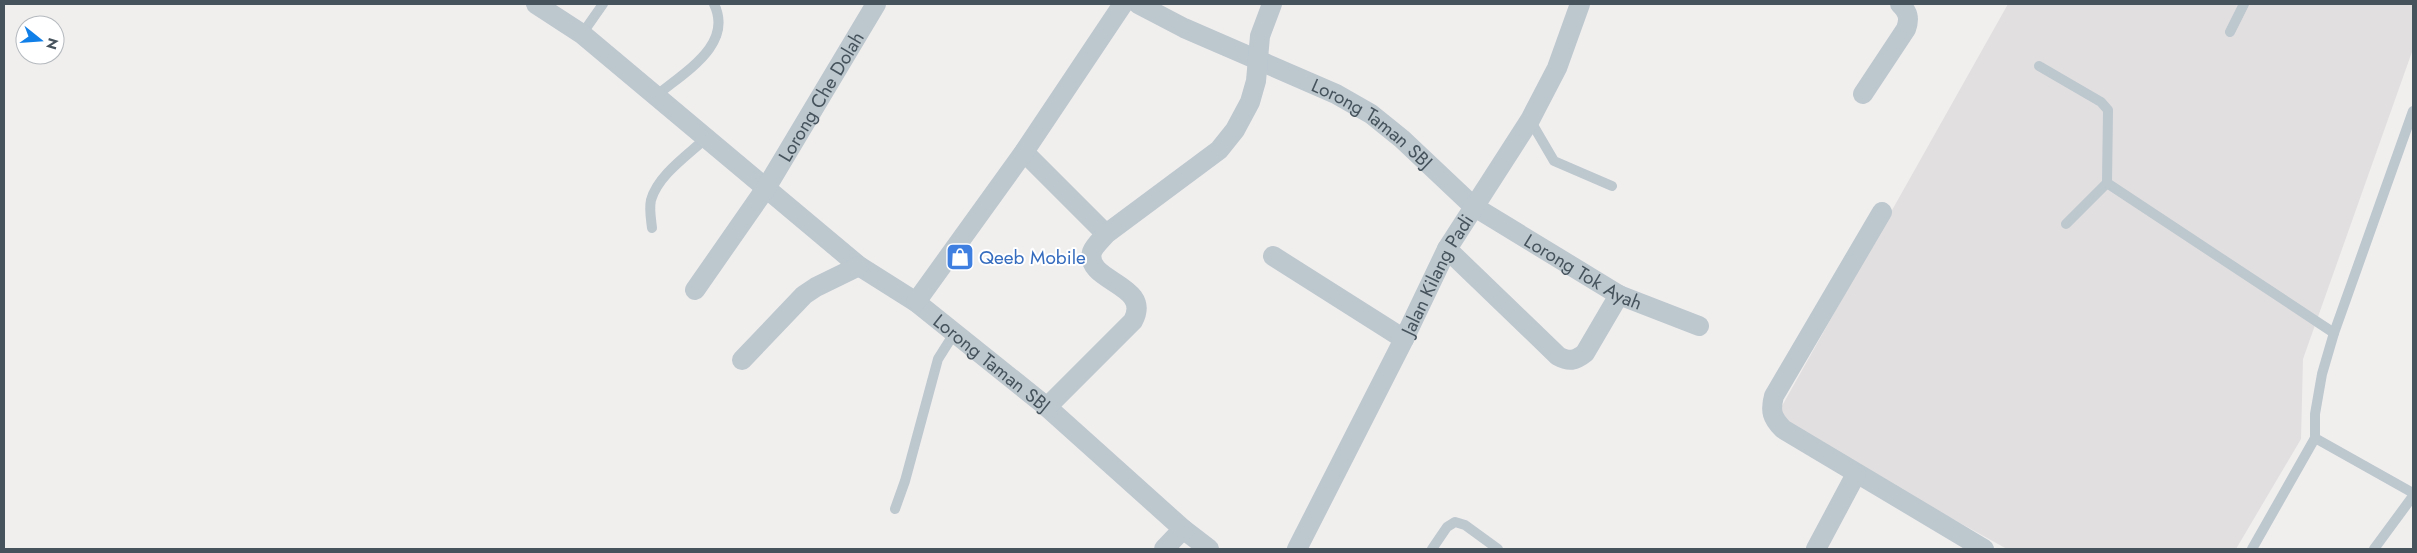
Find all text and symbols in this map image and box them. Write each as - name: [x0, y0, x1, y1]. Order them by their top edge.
- north arrow: [15, 15, 65, 65]
- street label: Lorong Che Dolah: [771, 26, 870, 167]
- text: N: [41, 36, 64, 52]
- street label: Lorong Taman SBJ: [1307, 72, 1439, 175]
- street label: Jalan Kilang Padi: [1393, 209, 1480, 342]
- street label: Lorong Tok Ayah: [1519, 227, 1646, 316]
- shop icon: Qeeb Mobile: [945, 242, 975, 272]
- place label: Qeeb Mobile: [979, 244, 1086, 271]
- street label: Lorong Taman SBJ: [928, 308, 1056, 418]

